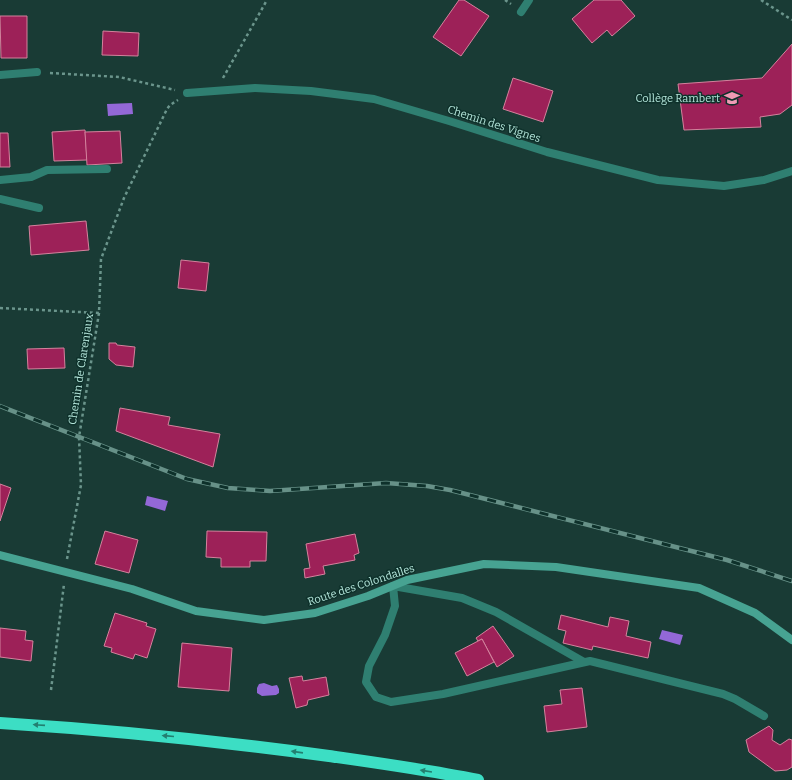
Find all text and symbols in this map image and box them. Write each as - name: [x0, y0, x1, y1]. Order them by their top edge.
- school or university icon: Collège Rambert: [723, 89, 741, 107]
- place label: Collège Rambert: [636, 92, 720, 105]
- street label: Chemin des Vignes: [446, 103, 542, 145]
- street label: Chemin de Clarenjaux: [66, 312, 96, 426]
- street label: Route des Colondalles: [306, 562, 416, 608]
- one-way arrow: [33, 722, 45, 729]
- one-way arrow: [162, 733, 174, 740]
- one-way arrow: [291, 749, 303, 755]
- one-way arrow: [420, 768, 432, 774]

